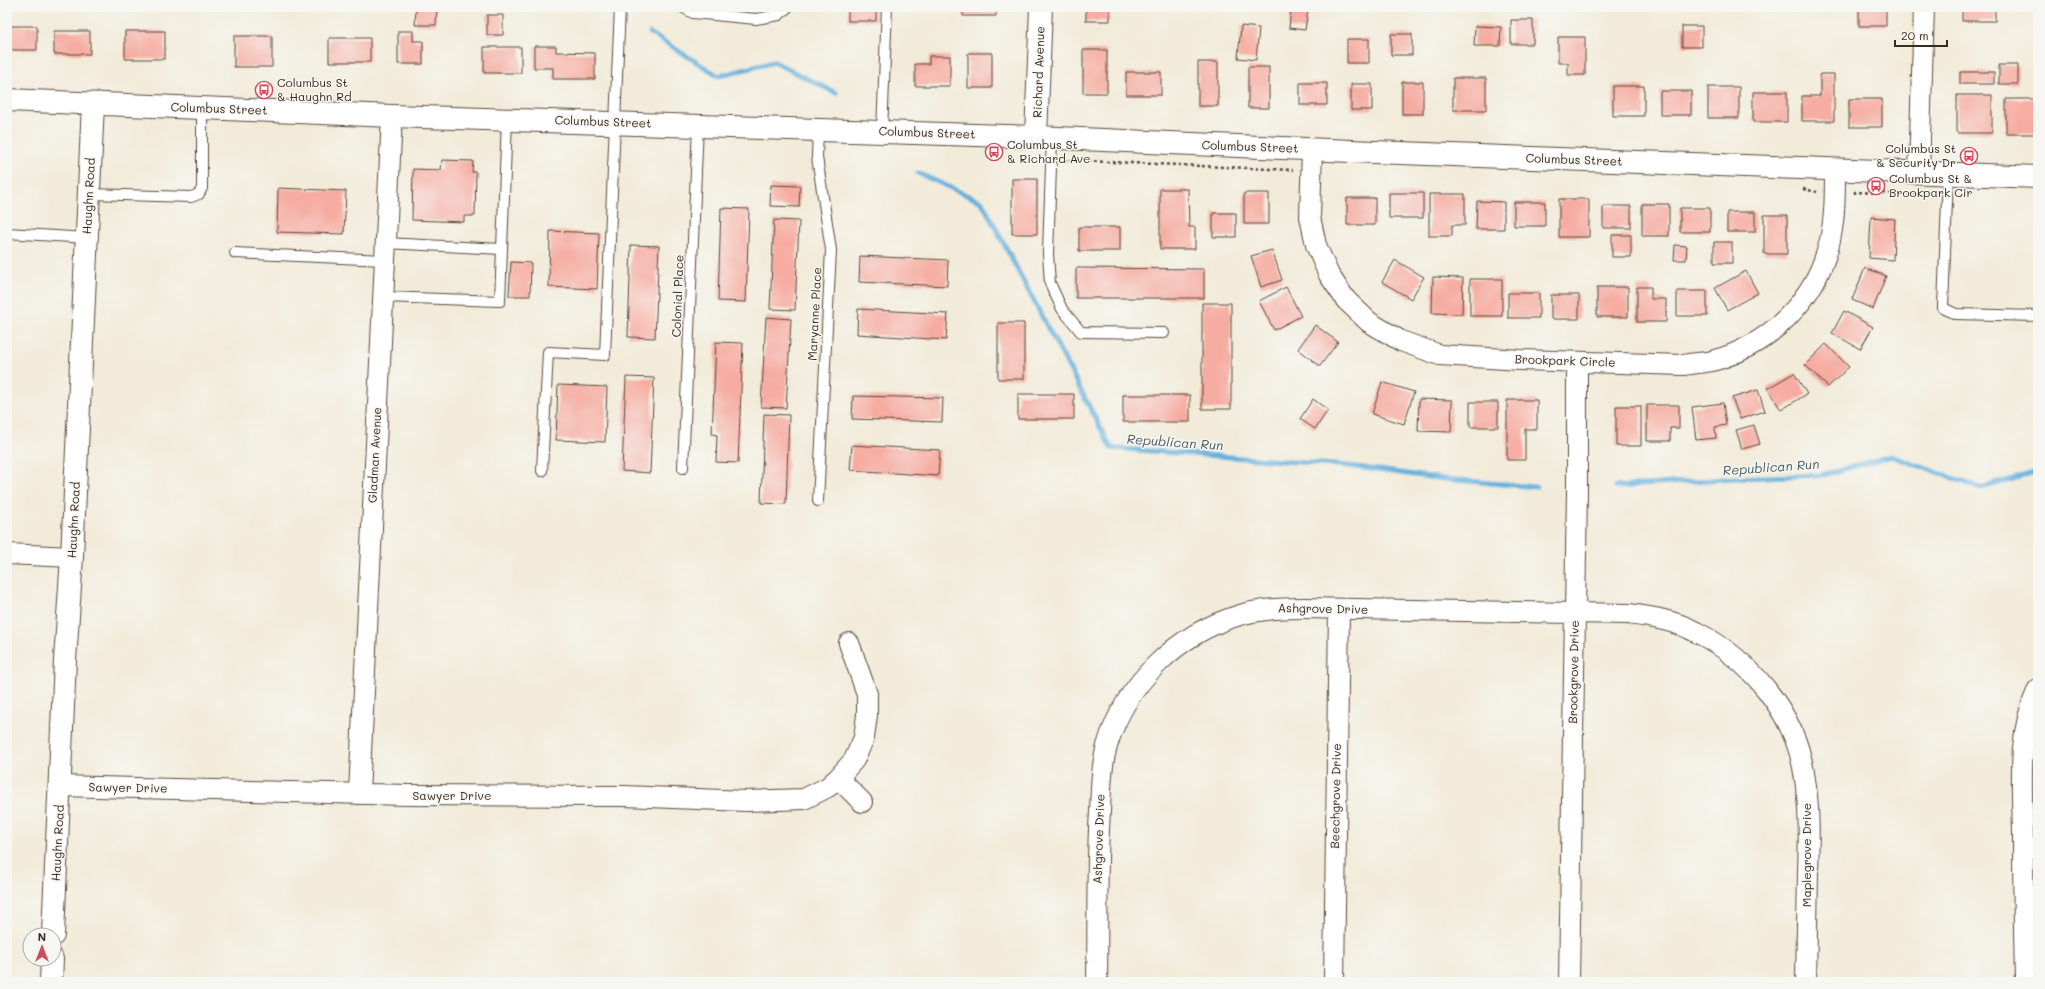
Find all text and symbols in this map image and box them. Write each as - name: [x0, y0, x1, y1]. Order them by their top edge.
- scale bar: [1895, 22, 1947, 48]
- street label: Richard Avenue: [1028, 26, 1048, 118]
- text: 20 m: [1901, 27, 1929, 43]
- place label: Columbus St & Haughn Rd: [277, 74, 352, 104]
- bus stop icon: Columbus St & Haughn Rd: [254, 80, 274, 100]
- street label: Columbus Street: [170, 98, 268, 118]
- street label: Columbus Street: [554, 111, 652, 131]
- street label: Columbus Street: [878, 122, 976, 142]
- place label: Columbus St & Richard Ave: [1007, 136, 1091, 166]
- street label: Columbus Street: [1201, 136, 1299, 156]
- place label: Columbus St & Security Dr: [1876, 140, 1956, 170]
- bus stop icon: Columbus St & Richard Ave: [984, 142, 1004, 162]
- bus stop icon: Columbus St & Security Dr: [1959, 146, 1979, 166]
- street label: Columbus Street: [1525, 149, 1623, 169]
- street label: Haughn Road: [78, 157, 98, 235]
- place label: Columbus St & Brookpark Cir: [1889, 170, 1972, 200]
- bus stop icon: Columbus St & Brookpark Cir: [1866, 176, 1886, 196]
- street label: Colonial Place: [668, 254, 686, 338]
- street label: Maryanne Place: [804, 267, 824, 361]
- street label: Brookpark Circle: [1514, 350, 1616, 370]
- street label: Gladman Avenue: [363, 407, 385, 503]
- water label: Republican Run: [1126, 430, 1224, 453]
- water label: Republican Run: [1722, 455, 1820, 478]
- street label: Haughn Road: [63, 481, 83, 559]
- street label: Ashgrove Drive: [1278, 599, 1368, 617]
- street label: Brookgrove Drive: [1564, 620, 1582, 724]
- street label: Beechgrove Drive: [1326, 743, 1344, 849]
- street label: Sawyer Drive: [88, 778, 168, 796]
- street label: Sawyer Drive: [413, 787, 491, 803]
- street label: Ashgrove Drive: [1088, 794, 1108, 884]
- street label: Maplegrove Drive: [1798, 803, 1814, 907]
- street label: Haughn Road: [47, 804, 67, 882]
- north arrow: [22, 927, 62, 967]
- text: N: [38, 929, 46, 944]

